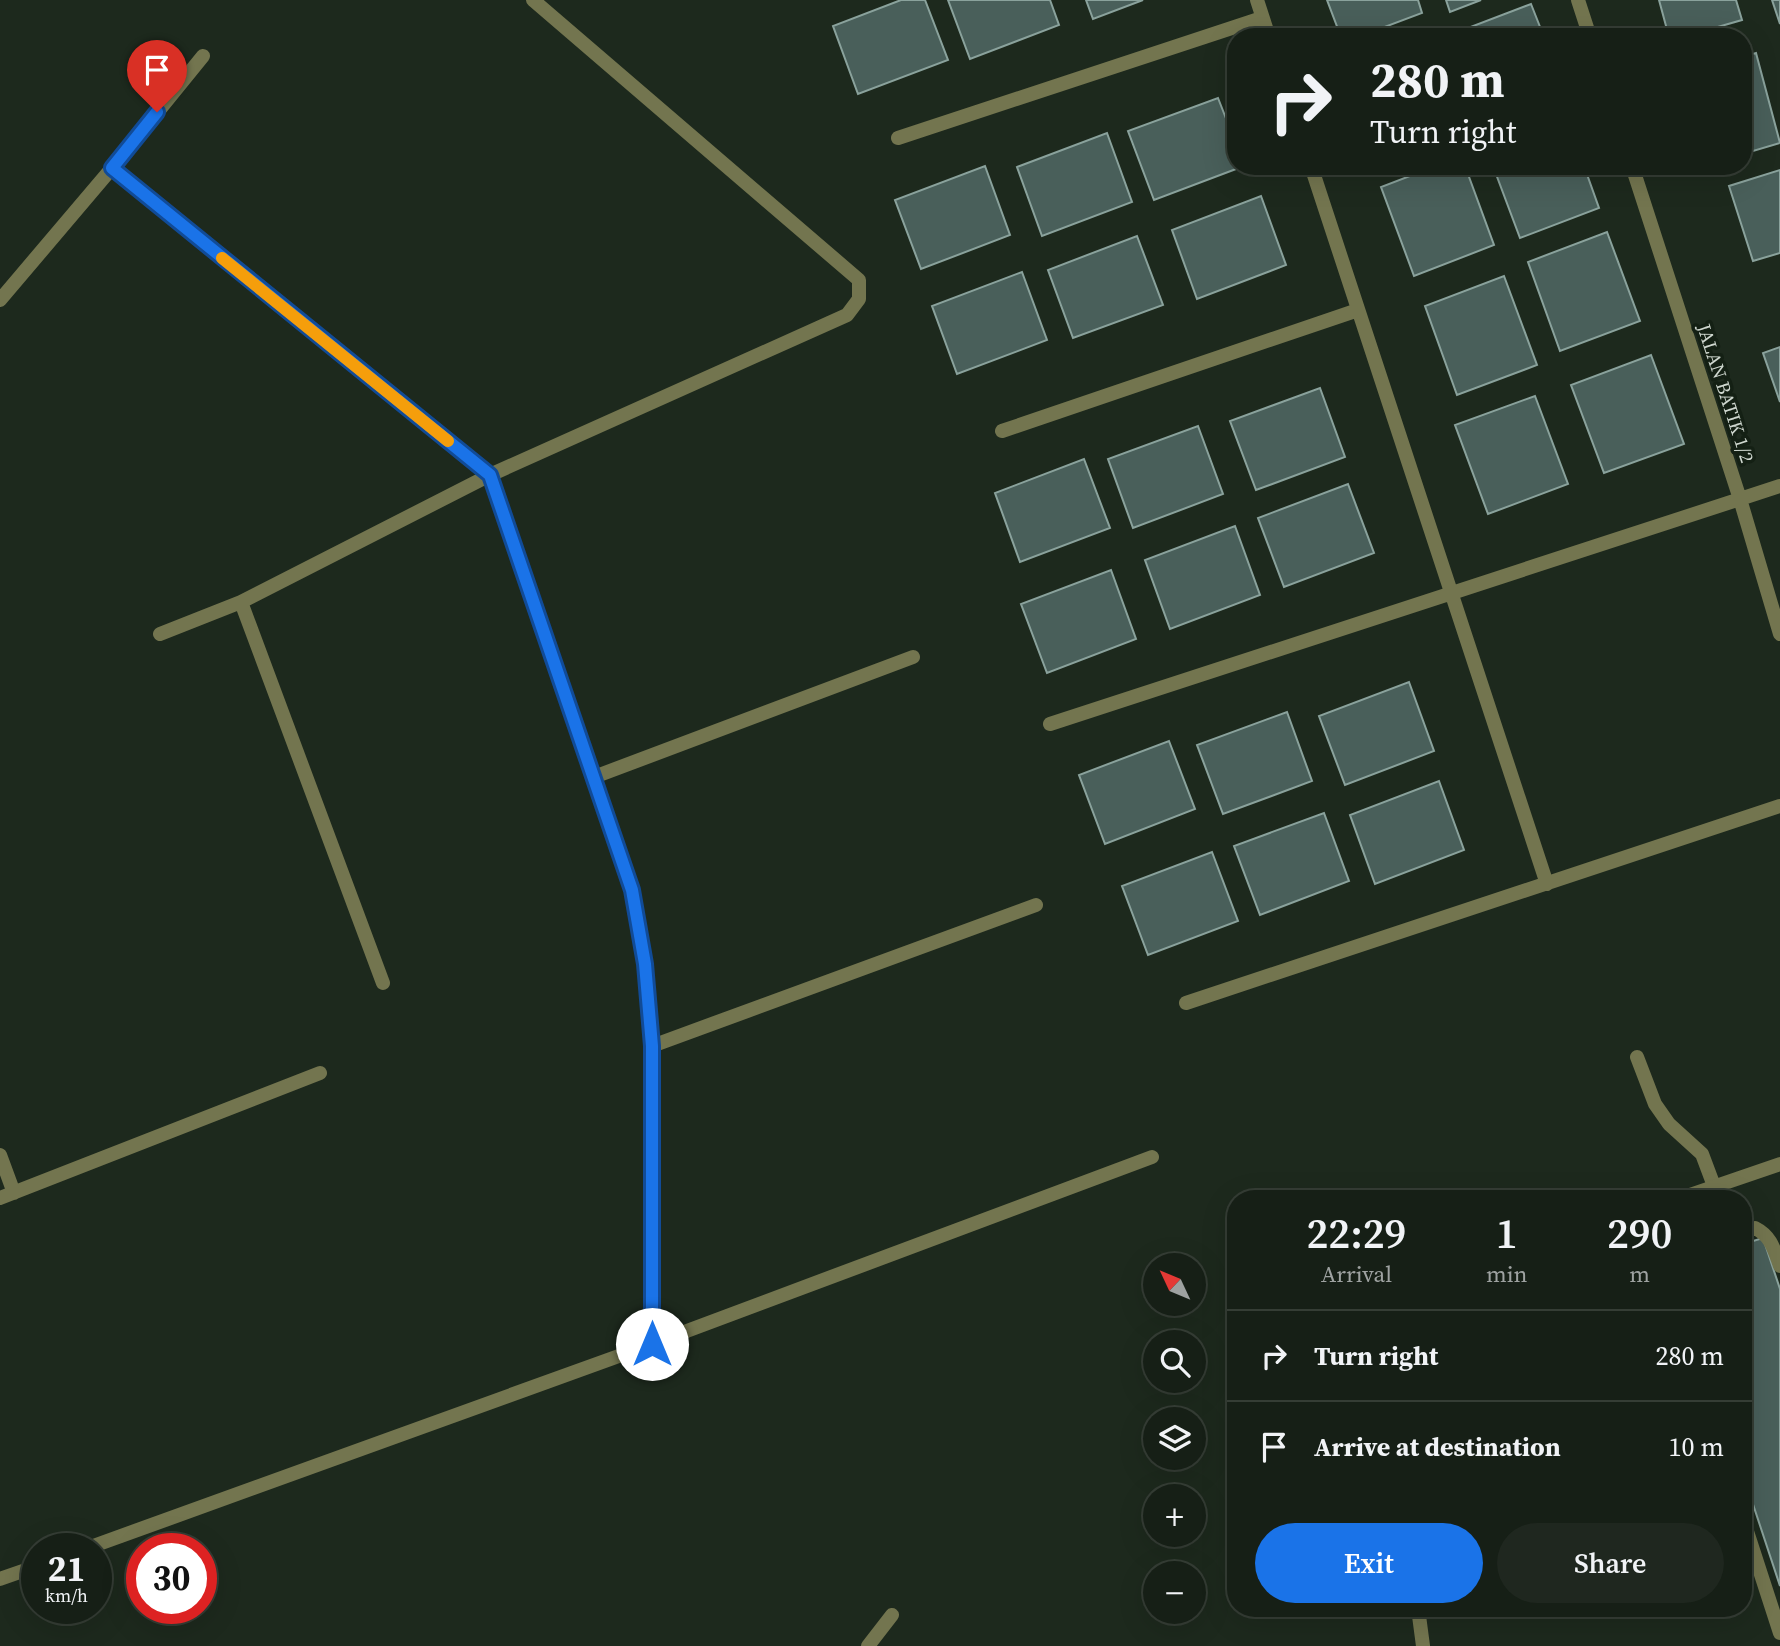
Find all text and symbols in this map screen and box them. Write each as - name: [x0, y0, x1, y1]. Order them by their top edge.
- pin: [127, 40, 187, 112]
- text: 280 m: [1370, 46, 1505, 113]
- icon: arrive: [138, 51, 176, 89]
- icon: right: [1255, 56, 1346, 147]
- text: Turn right: [1370, 110, 1516, 154]
- street label: JALAN BATIK 1/2: [1691, 319, 1761, 466]
- text: 22:29: [1306, 1204, 1406, 1262]
- text: 1: [1496, 1204, 1518, 1262]
- text: 290: [1607, 1204, 1672, 1262]
- north arrow: [1143, 1253, 1206, 1316]
- map controls: [1143, 1253, 1206, 1624]
- text: Arrival: [1321, 1258, 1392, 1290]
- text: min: [1486, 1258, 1527, 1290]
- text: m: [1629, 1258, 1650, 1290]
- position arrow: [615, 1307, 689, 1381]
- button: search: [1143, 1330, 1206, 1393]
- icon: right: [1255, 1337, 1293, 1375]
- text: Turn right: [1314, 1338, 1438, 1374]
- text: 280 m: [1656, 1338, 1724, 1374]
- button: layers: [1143, 1407, 1206, 1470]
- icon: arrive: [1255, 1428, 1293, 1466]
- text: Arrive at destination: [1314, 1429, 1561, 1465]
- text: 10 m: [1669, 1429, 1724, 1465]
- button: +: [1143, 1484, 1206, 1547]
- button: Exit: [1255, 1523, 1483, 1603]
- button: Share: [1497, 1523, 1724, 1603]
- speed limit sign: 30: [126, 1533, 217, 1624]
- text: 21: [48, 1545, 85, 1593]
- button: −: [1143, 1561, 1206, 1624]
- text: km/h: [45, 1583, 88, 1608]

